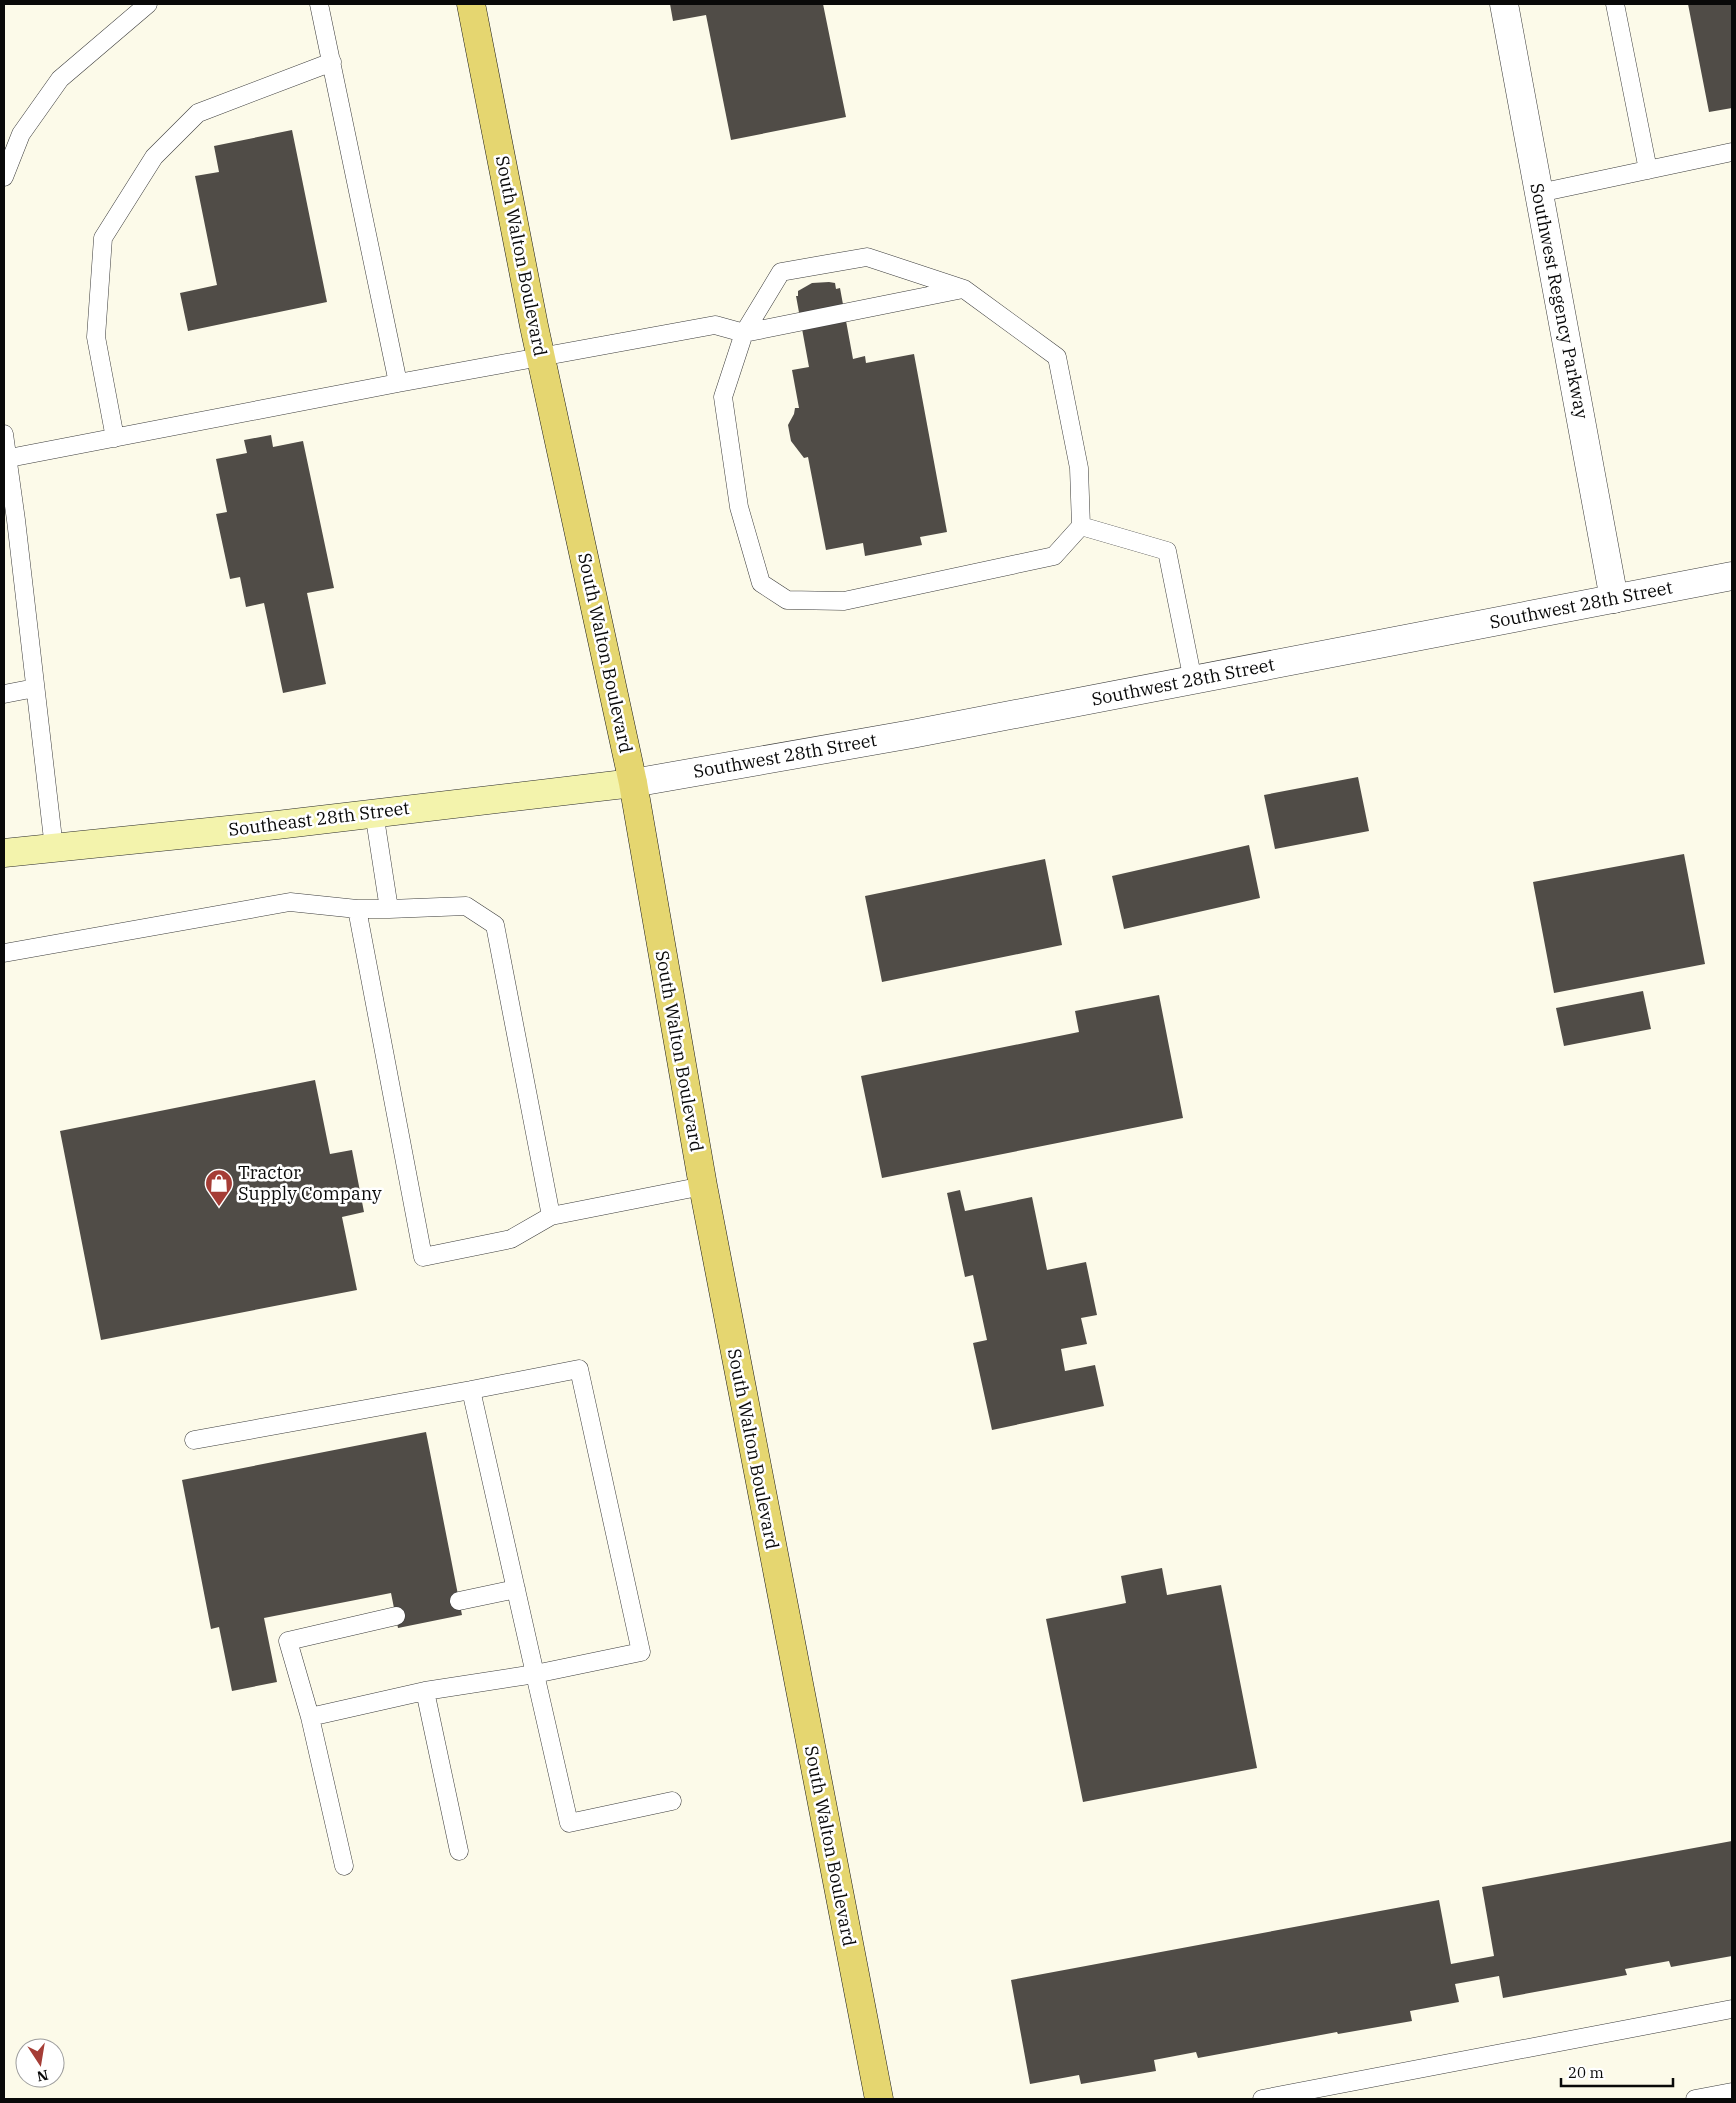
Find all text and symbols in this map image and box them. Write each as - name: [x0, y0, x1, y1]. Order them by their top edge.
- street label: South Walton Boulevard: [491, 154, 552, 358]
- street label: Southwest Regency Parkway: [1525, 181, 1594, 421]
- street label: South Walton Boulevard: [573, 551, 638, 755]
- street label: Southwest 28th Street: [1487, 575, 1674, 634]
- street label: Southwest 28th Street: [1089, 652, 1276, 711]
- street label: Southwest 28th Street: [691, 728, 878, 783]
- street label: Southeast 28th Street: [227, 796, 411, 841]
- street label: South Walton Boulevard: [650, 949, 709, 1153]
- place label: Tractor Supply Company: [238, 1161, 382, 1205]
- shop icon: Tractor Supply Company: [204, 1168, 234, 1207]
- street label: South Walton Boulevard: [723, 1347, 784, 1551]
- street label: South Walton Boulevard: [800, 1744, 861, 1948]
- north arrow: [15, 2038, 65, 2088]
- scale bar: [1561, 2056, 1674, 2088]
- text: 20 m: [1568, 2063, 1604, 2082]
- text: N: [35, 2066, 50, 2086]

